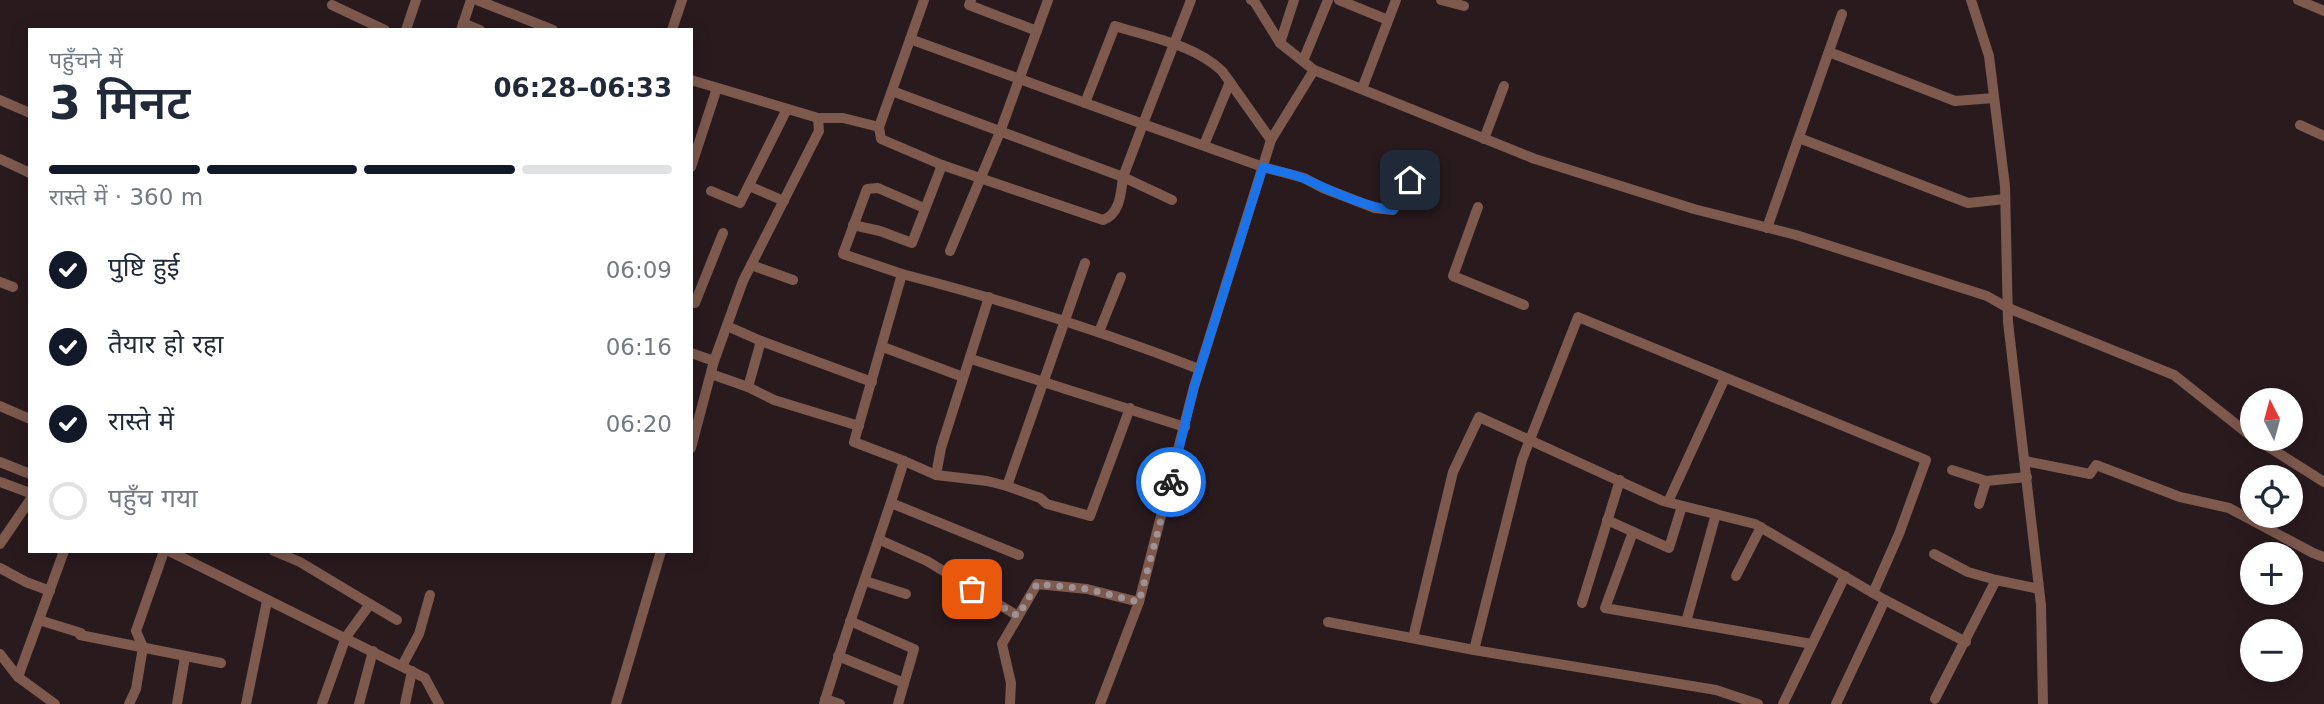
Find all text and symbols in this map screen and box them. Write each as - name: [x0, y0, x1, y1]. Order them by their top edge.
- text: पहुँचने में: [49, 47, 123, 73]
- text: 06:28–06:33: [493, 73, 672, 103]
- text: 3 मिनट: [49, 76, 190, 130]
- pin: [1380, 150, 1440, 210]
- icon: home: [1391, 161, 1429, 199]
- text: रास्ते में · 360 m: [49, 184, 203, 210]
- icon: check: [49, 251, 87, 289]
- text: पुष्टि हुई: [108, 252, 180, 282]
- text: 06:09: [606, 257, 672, 283]
- icon: check: [49, 328, 87, 366]
- text: तैयार हो रहा: [108, 329, 224, 359]
- text: 06:16: [606, 334, 672, 360]
- north arrow: [2240, 388, 2303, 452]
- map controls: [2240, 388, 2303, 682]
- icon: check: [49, 405, 87, 443]
- text: रास्ते में: [108, 406, 174, 436]
- text: 06:20: [606, 411, 672, 437]
- courier: [1136, 447, 1206, 517]
- icon: bike: [1152, 463, 1190, 501]
- button: locate: [2240, 465, 2303, 528]
- text: पहुँच गया: [108, 483, 198, 513]
- button: +: [2240, 542, 2303, 605]
- pin: [942, 559, 1002, 619]
- icon: bag: [953, 570, 991, 608]
- button: −: [2240, 619, 2303, 682]

